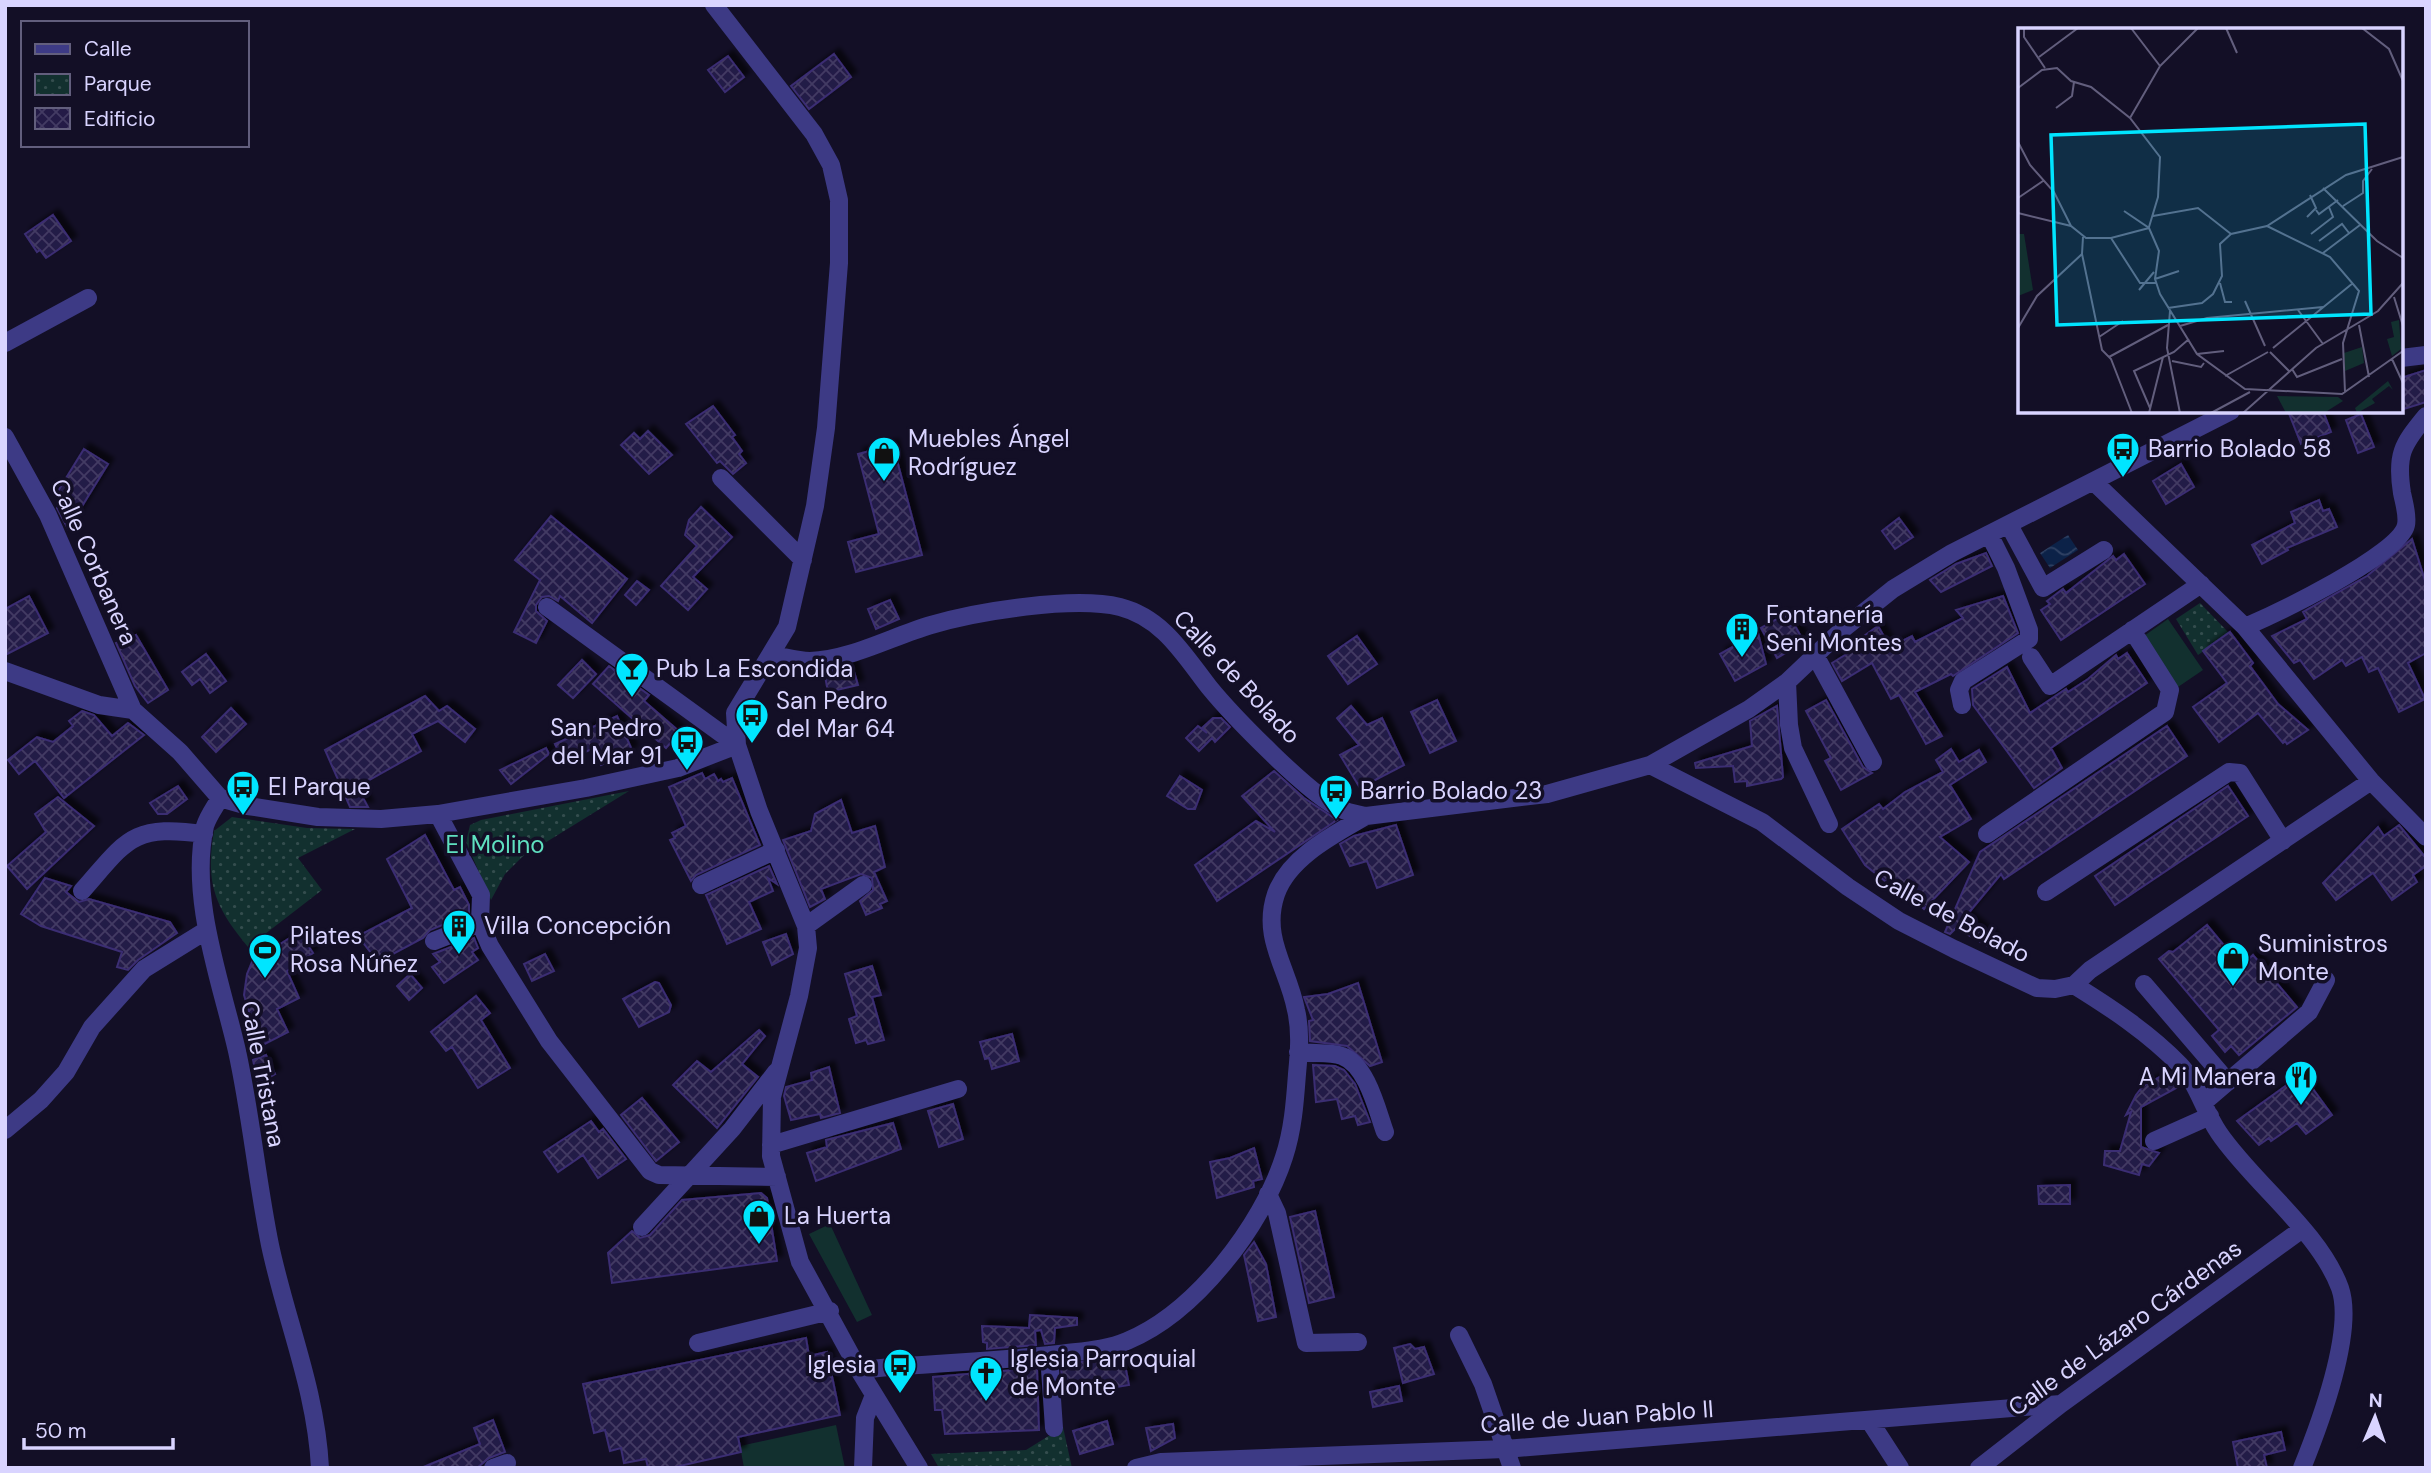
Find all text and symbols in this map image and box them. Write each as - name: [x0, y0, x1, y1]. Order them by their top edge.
- legend: [21, 21, 248, 147]
- inset map: [2018, 28, 2403, 413]
- text: Calle: [84, 35, 132, 63]
- text: Parque: [84, 70, 152, 98]
- text: Edificio: [84, 105, 155, 133]
- place label: Muebles Ángel Rodríguez: [908, 423, 1070, 482]
- bus stop icon: Barrio Bolado 58: [2104, 430, 2142, 479]
- place label: Barrio Bolado 58: [2148, 433, 2332, 464]
- shop icon: Muebles Ángel Rodríguez: [865, 434, 903, 483]
- street label: Calle Corbanera: [44, 474, 145, 650]
- place label: Fontanería Seni Montes: [1766, 599, 1902, 658]
- street label: Calle de Bolado: [1167, 603, 1308, 750]
- building icon: Fontanería Seni Montes: [1723, 610, 1761, 659]
- bar icon: Pub La Escondida: [613, 650, 651, 699]
- place label: Pub La Escondida: [656, 653, 853, 684]
- place label: San Pedro del Mar 64: [776, 685, 895, 744]
- bus stop icon: San Pedro del Mar 64: [733, 696, 771, 745]
- place label: San Pedro del Mar 91: [550, 712, 662, 771]
- bus stop icon: San Pedro del Mar 91: [668, 723, 706, 772]
- bus stop icon: El Parque: [224, 768, 262, 817]
- place label: El Parque: [268, 771, 371, 802]
- bus stop icon: Barrio Bolado 23: [1317, 772, 1355, 821]
- place label: Barrio Bolado 23: [1360, 775, 1542, 806]
- park label: El Molino: [446, 829, 544, 860]
- street label: Calle de Bolado: [1869, 861, 2036, 970]
- building icon: Villa Concepción: [440, 907, 478, 956]
- place label: Villa Concepción: [484, 910, 671, 941]
- place label: Pilates Rosa Núñez: [290, 920, 418, 979]
- place label: Suministros Monte: [2258, 928, 2388, 987]
- sports icon: Pilates Rosa Núñez: [246, 931, 284, 980]
- shop icon: Suministros Monte: [2214, 939, 2252, 988]
- street label: Calle Tristana: [234, 998, 293, 1150]
- restaurant icon: A Mi Manera: [2282, 1058, 2320, 1107]
- place label: A Mi Manera: [2139, 1061, 2276, 1092]
- shop icon: La Huerta: [740, 1197, 778, 1246]
- place label: La Huerta: [784, 1200, 891, 1231]
- street label: Calle de Lázaro Cárdenas: [2002, 1232, 2248, 1423]
- place label: Iglesia Parroquial de Monte: [1010, 1343, 1196, 1402]
- bus stop icon: Iglesia: [881, 1346, 919, 1395]
- place label: Iglesia: [807, 1349, 876, 1380]
- church icon: Iglesia Parroquial de Monte: [967, 1354, 1005, 1403]
- north arrow: [2340, 1382, 2410, 1452]
- text: N: [2368, 1388, 2383, 1413]
- street label: Calle de Juan Pablo II: [1479, 1393, 1715, 1440]
- scale bar: [24, 1406, 173, 1450]
- text: 50 m: [35, 1417, 86, 1445]

